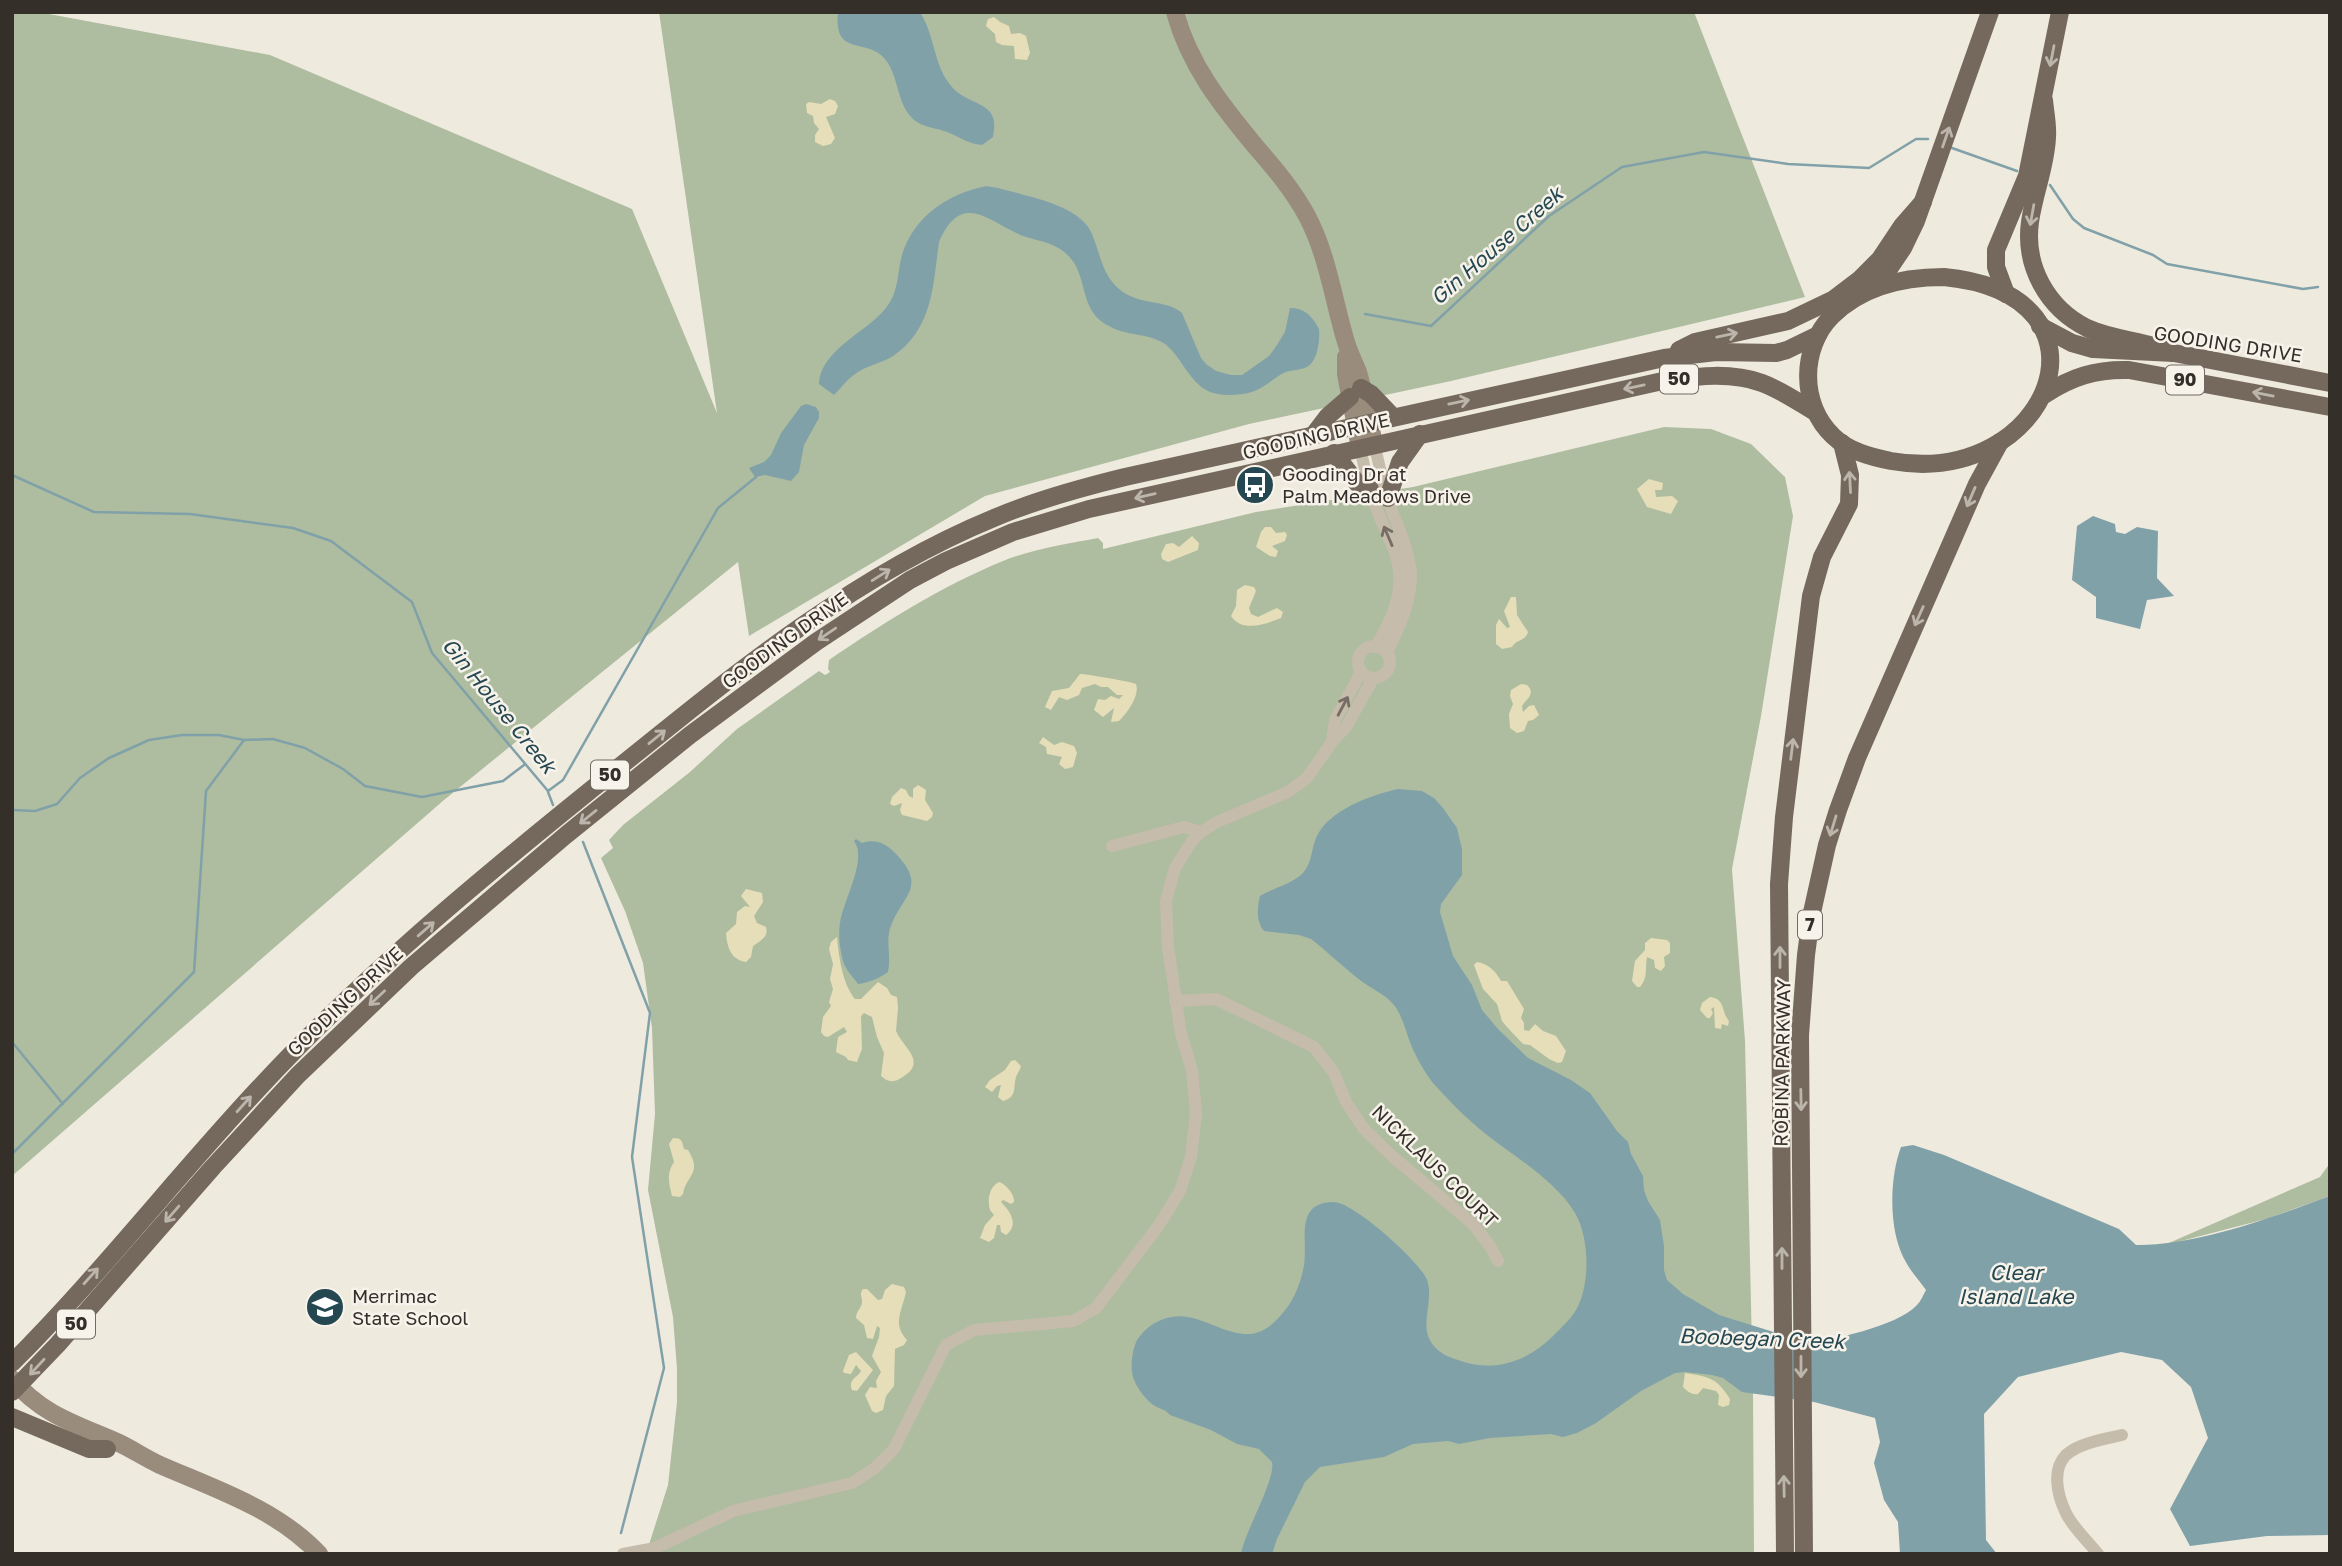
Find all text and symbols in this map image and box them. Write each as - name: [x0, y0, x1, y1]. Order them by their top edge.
- one-way arrow: [2045, 44, 2058, 67]
- one-way arrow: [1941, 127, 1953, 149]
- water label: Gin House Creek: [1425, 179, 1569, 310]
- one-way arrow: [2025, 204, 2038, 226]
- street label: GOODING DRIVE: [2152, 320, 2304, 367]
- one-way arrow: [1715, 328, 1738, 341]
- road number: 50: [1660, 365, 1698, 394]
- road number: 90: [2166, 366, 2204, 394]
- one-way arrow: [1623, 381, 1646, 395]
- one-way arrow: [2252, 387, 2275, 401]
- one-way arrow: [1447, 394, 1470, 408]
- street label: GOODING DRIVE: [1240, 407, 1391, 464]
- place label: Gooding Dr at Palm Meadows Drive: [1282, 462, 1471, 507]
- bus stop icon: Gooding Dr at Palm Meadows Drive: [1234, 464, 1276, 506]
- one-way arrow: [1843, 471, 1856, 494]
- one-way arrow: [1964, 486, 1977, 507]
- one-way arrow: [1134, 489, 1157, 503]
- one-way arrow: [1381, 526, 1394, 547]
- one-way arrow: [871, 568, 891, 582]
- street label: GOODING DRIVE: [717, 586, 852, 693]
- one-way arrow: [1912, 605, 1925, 626]
- one-way arrow: [818, 627, 837, 642]
- water label: Gin House Creek: [437, 632, 564, 780]
- one-way arrow: [1336, 696, 1350, 716]
- one-way arrow: [648, 729, 666, 744]
- one-way arrow: [1786, 738, 1799, 761]
- road number: 50: [591, 760, 629, 790]
- one-way arrow: [579, 810, 598, 825]
- one-way arrow: [1826, 815, 1839, 837]
- road number: 7: [1798, 910, 1822, 940]
- one-way arrow: [416, 921, 434, 937]
- street label: GOODING DRIVE: [282, 941, 407, 1060]
- one-way arrow: [1773, 946, 1787, 969]
- street label: ROBINA PARKWAY: [1769, 979, 1794, 1147]
- one-way arrow: [369, 990, 386, 1007]
- one-way arrow: [1794, 1088, 1808, 1111]
- one-way arrow: [236, 1096, 253, 1113]
- street label: NICKLAUS COURT: [1368, 1100, 1503, 1232]
- one-way arrow: [164, 1205, 180, 1223]
- one-way arrow: [1775, 1247, 1789, 1270]
- water label: Clear Island Lake: [1958, 1259, 2075, 1309]
- one-way arrow: [83, 1268, 99, 1286]
- place label: Merrimac State School: [352, 1284, 468, 1329]
- school or university icon: Merrimac State School: [304, 1286, 346, 1328]
- road number: 50: [57, 1310, 95, 1338]
- water label: Boobegan Creek: [1679, 1322, 1847, 1354]
- one-way arrow: [1794, 1355, 1808, 1378]
- one-way arrow: [28, 1358, 45, 1375]
- one-way arrow: [1777, 1474, 1791, 1497]

